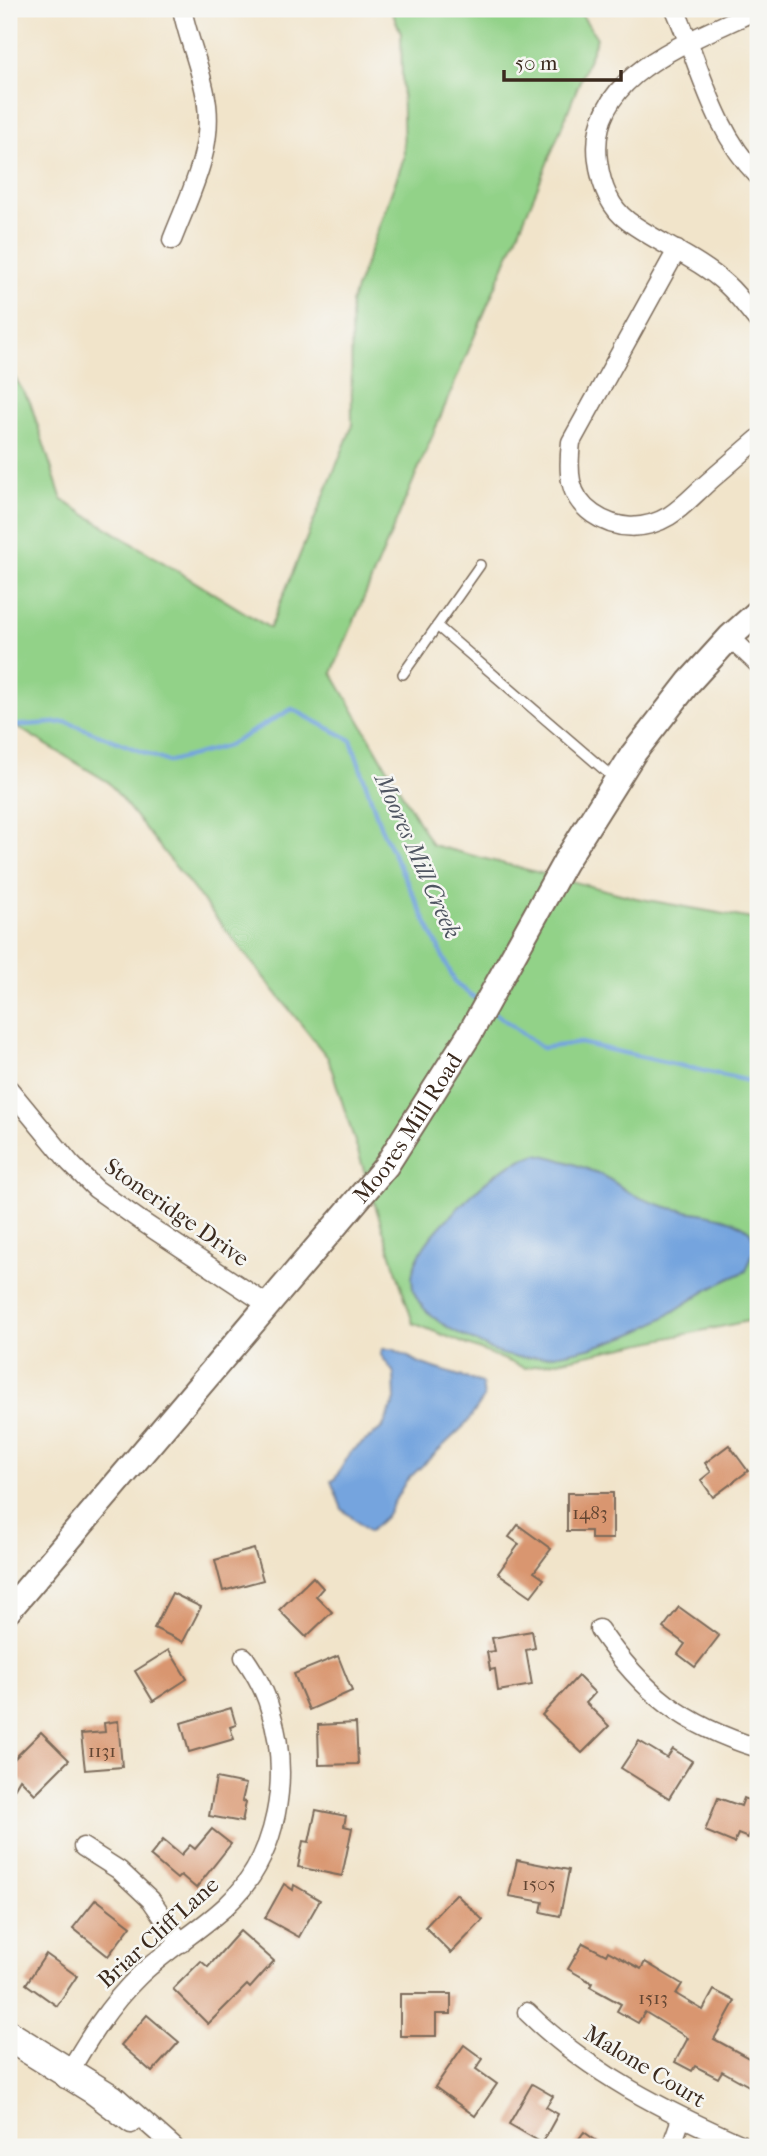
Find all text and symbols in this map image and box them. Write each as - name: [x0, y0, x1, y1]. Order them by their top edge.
- scale bar: [504, 38, 622, 82]
- text: 50 m: [515, 51, 558, 75]
- water label: Moores Mill Creek: [368, 767, 467, 943]
- street label: Moores Mill Road: [348, 1048, 468, 1209]
- street label: Stoneridge Drive: [99, 1153, 254, 1272]
- house number: 1483: [572, 1502, 608, 1524]
- house number: 1131: [88, 1740, 116, 1762]
- street label: Briar Cliff Lane: [92, 1871, 224, 1994]
- house number: 1505: [522, 1873, 556, 1895]
- house number: 1513: [638, 1987, 668, 2009]
- street label: Malone Court: [579, 2020, 710, 2113]

